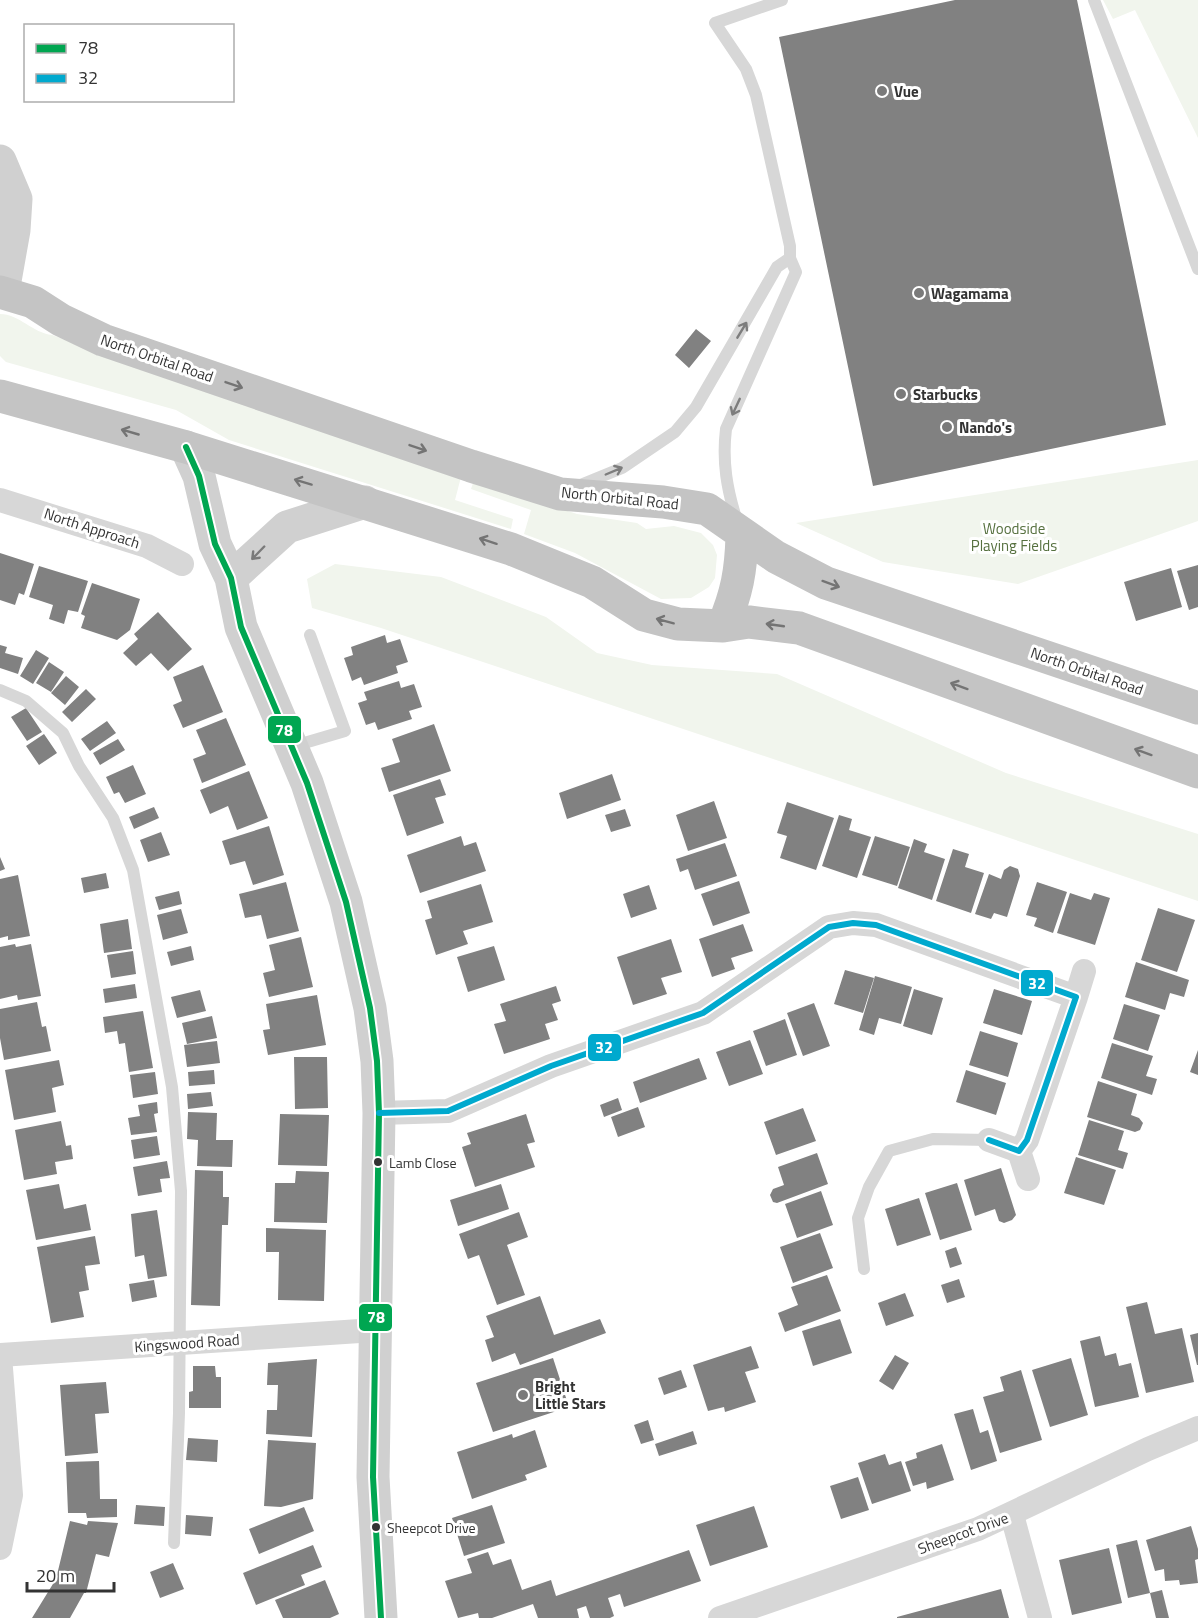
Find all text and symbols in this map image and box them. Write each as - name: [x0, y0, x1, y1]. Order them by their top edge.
- legend: [24, 24, 234, 102]
- text: 78: [78, 34, 98, 61]
- text: 32: [78, 64, 98, 91]
- place label: Vue: [894, 80, 919, 103]
- marker: Vue: [875, 84, 889, 98]
- place label: Wagamama: [931, 282, 1009, 305]
- marker: Wagamama: [912, 286, 926, 300]
- one-way arrow: [736, 322, 748, 339]
- street label: North Orbital Road: [97, 328, 217, 388]
- one-way arrow: [224, 380, 243, 391]
- place label: Starbucks: [913, 383, 978, 406]
- marker: Starbucks: [894, 387, 908, 401]
- one-way arrow: [730, 398, 742, 416]
- place label: Nando's: [959, 416, 1012, 439]
- marker: Nando's: [940, 420, 954, 434]
- one-way arrow: [121, 426, 140, 437]
- one-way arrow: [408, 443, 427, 454]
- one-way arrow: [605, 465, 623, 476]
- one-way arrow: [293, 476, 312, 487]
- street label: North Orbital Road: [560, 480, 680, 516]
- street label: North Approach: [41, 502, 143, 554]
- park label: Woodside Playing Fields: [971, 517, 1057, 557]
- one-way arrow: [479, 535, 498, 546]
- one-way arrow: [250, 546, 265, 561]
- one-way arrow: [821, 579, 839, 590]
- one-way arrow: [656, 615, 675, 626]
- one-way arrow: [766, 619, 785, 630]
- street label: North Orbital Road: [1027, 641, 1147, 701]
- one-way arrow: [951, 680, 969, 691]
- line badge: 78: [267, 715, 302, 744]
- text: 78: [275, 718, 293, 742]
- one-way arrow: [1134, 746, 1153, 757]
- line badge: 32: [1020, 969, 1054, 997]
- text: 32: [1028, 971, 1046, 995]
- line badge: 32: [587, 1033, 622, 1062]
- text: 32: [595, 1035, 613, 1059]
- place label: Lamb Close: [389, 1152, 457, 1173]
- marker: Lamb Close: [372, 1156, 384, 1168]
- line badge: 78: [358, 1303, 393, 1332]
- text: 78: [367, 1305, 385, 1329]
- street label: Kingswood Road: [134, 1328, 240, 1358]
- place label: Bright Little Stars: [535, 1375, 606, 1415]
- marker: Bright Little Stars: [516, 1388, 530, 1402]
- street label: Sheepcot Drive: [914, 1506, 1012, 1560]
- place label: Sheepcot Drive: [387, 1517, 476, 1538]
- marker: Sheepcot Drive: [370, 1521, 382, 1533]
- scale bar: [27, 1555, 114, 1593]
- text: 20 m: [36, 1562, 75, 1589]

